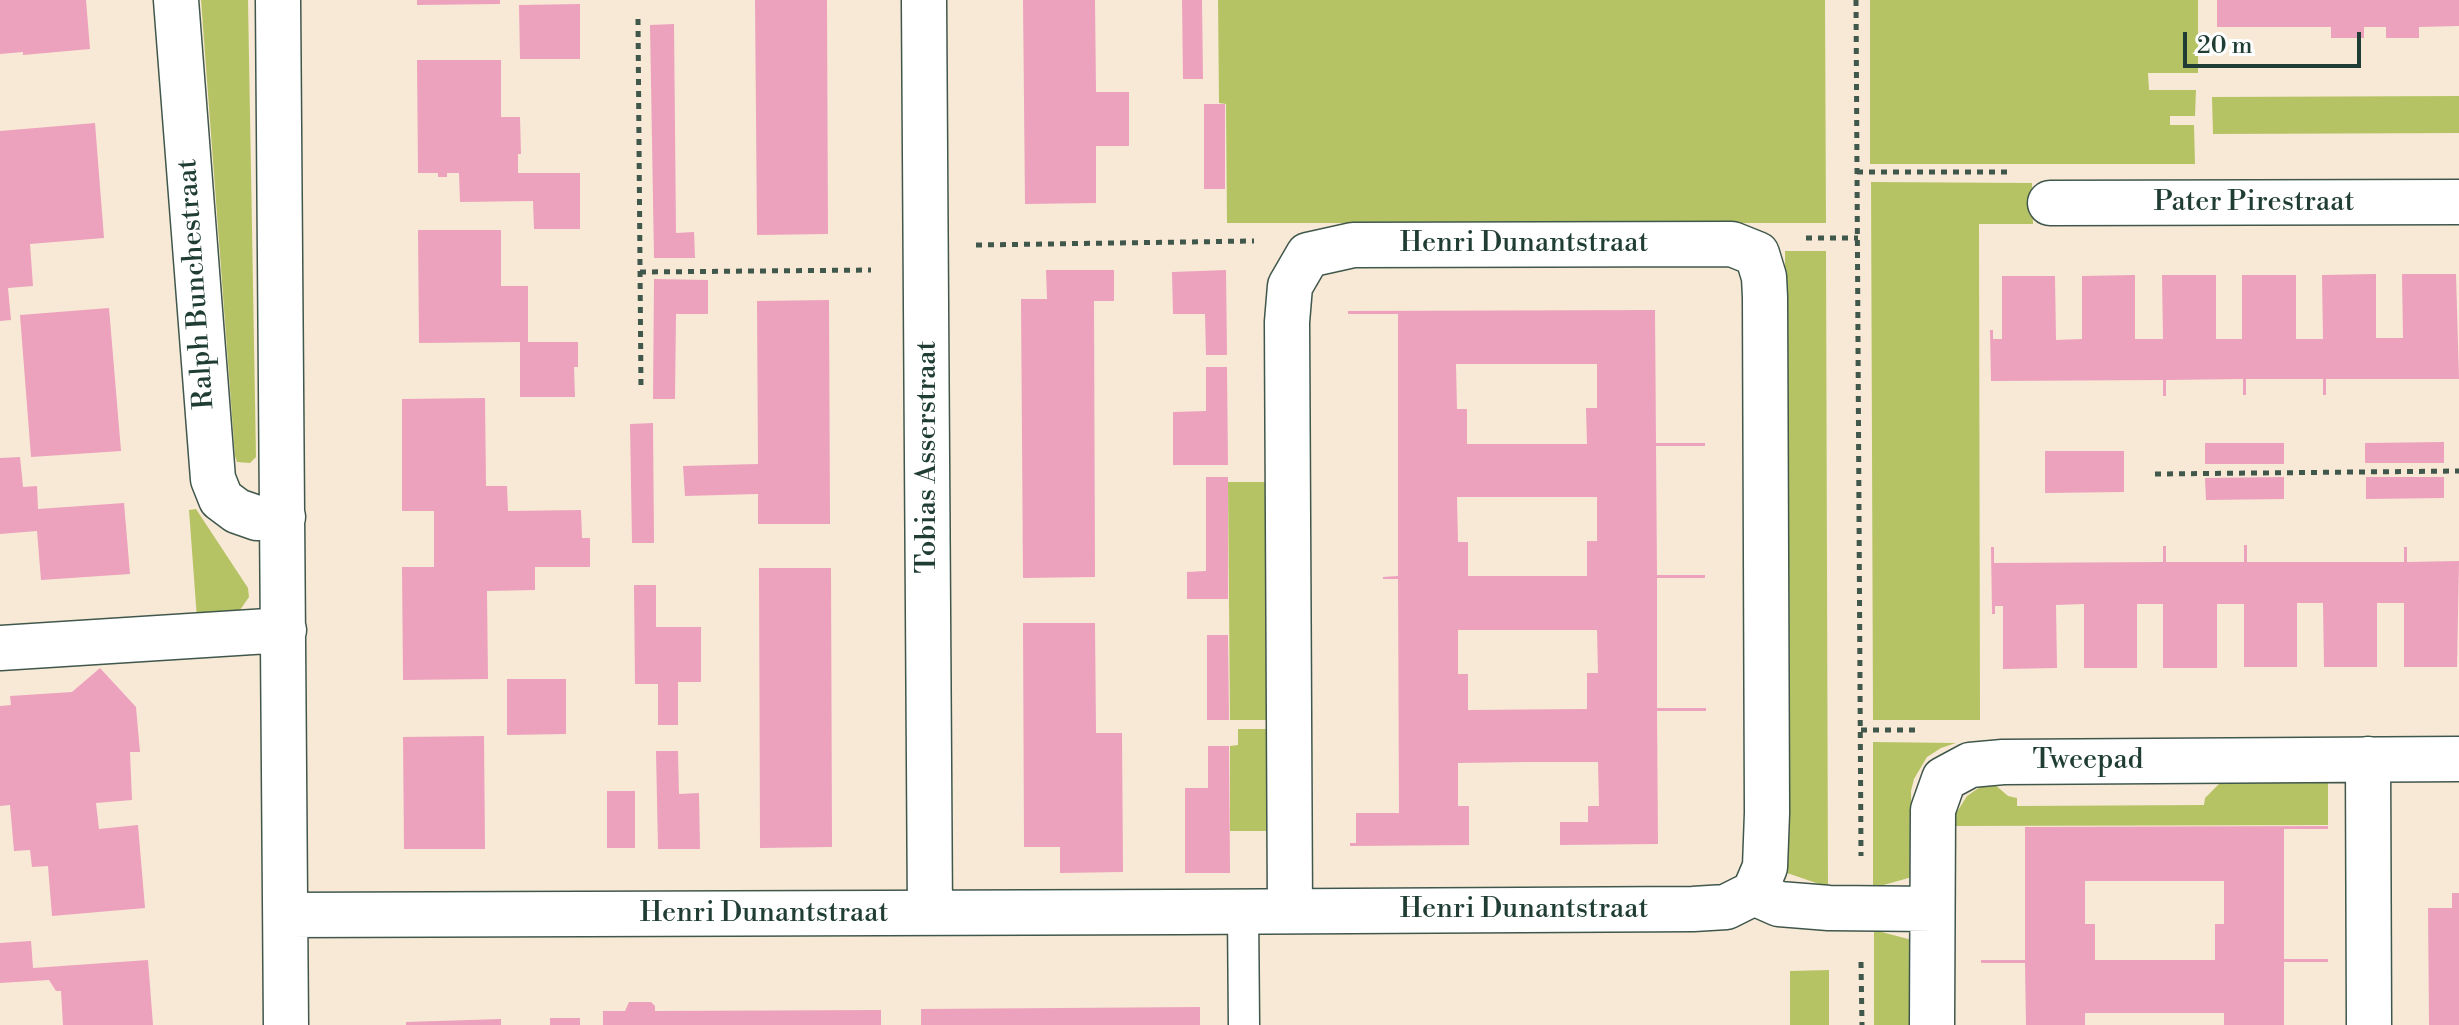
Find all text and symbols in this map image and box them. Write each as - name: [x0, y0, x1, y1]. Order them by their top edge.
- scale bar: [2187, 16, 2365, 66]
- text: 20 m: [2197, 31, 2253, 61]
- street label: Ralph Bunchestraat: [171, 158, 223, 410]
- street label: Pater Pirestraat: [2154, 186, 2354, 220]
- street label: Henri Dunantstraat: [1400, 227, 1648, 261]
- street label: Tobias Asserstraat: [911, 341, 945, 573]
- street label: Tweepad: [2033, 744, 2143, 778]
- street label: Henri Dunantstraat: [1400, 893, 1648, 927]
- street label: Henri Dunantstraat: [640, 897, 888, 931]

